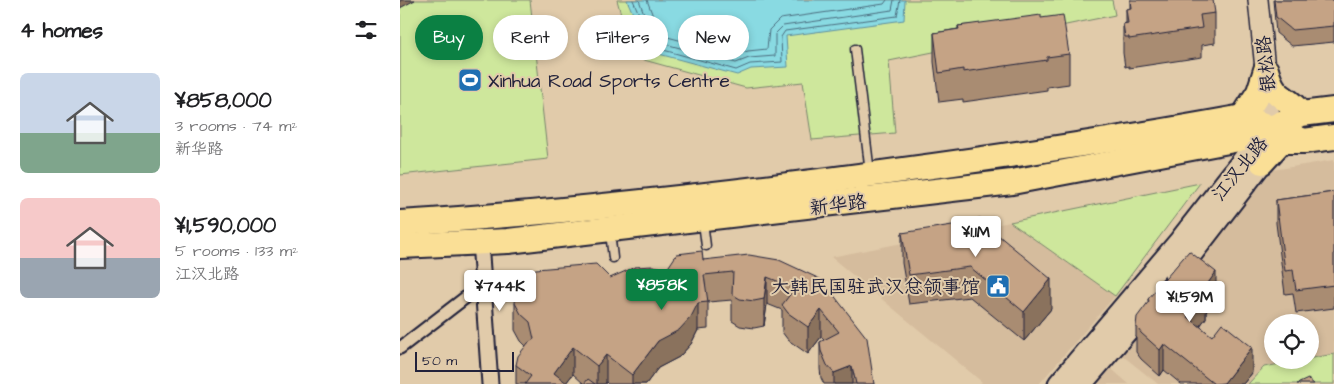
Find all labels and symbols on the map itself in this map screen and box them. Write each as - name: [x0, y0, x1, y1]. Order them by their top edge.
- street label: 银松路: [1250, 34, 1283, 94]
- sports icon: Xinhua Road Sports Centre: [457, 67, 483, 93]
- place label: Xinhua Road Sports Centre: [488, 68, 730, 95]
- street label: 江汉北路: [1206, 131, 1275, 207]
- street label: 新华路: [808, 189, 868, 222]
- pin: ¥1.1M: [941, 216, 1011, 258]
- pin: ¥858K: [627, 268, 697, 311]
- pin: ¥744K: [465, 270, 535, 312]
- public building icon: 大韩民国驻武汉总领事馆: [985, 273, 1011, 299]
- place label: 大韩民国驻武汉总领事馆: [771, 274, 980, 301]
- pin: ¥1.59M: [1149, 280, 1231, 323]
- scale bar: [415, 349, 514, 372]

